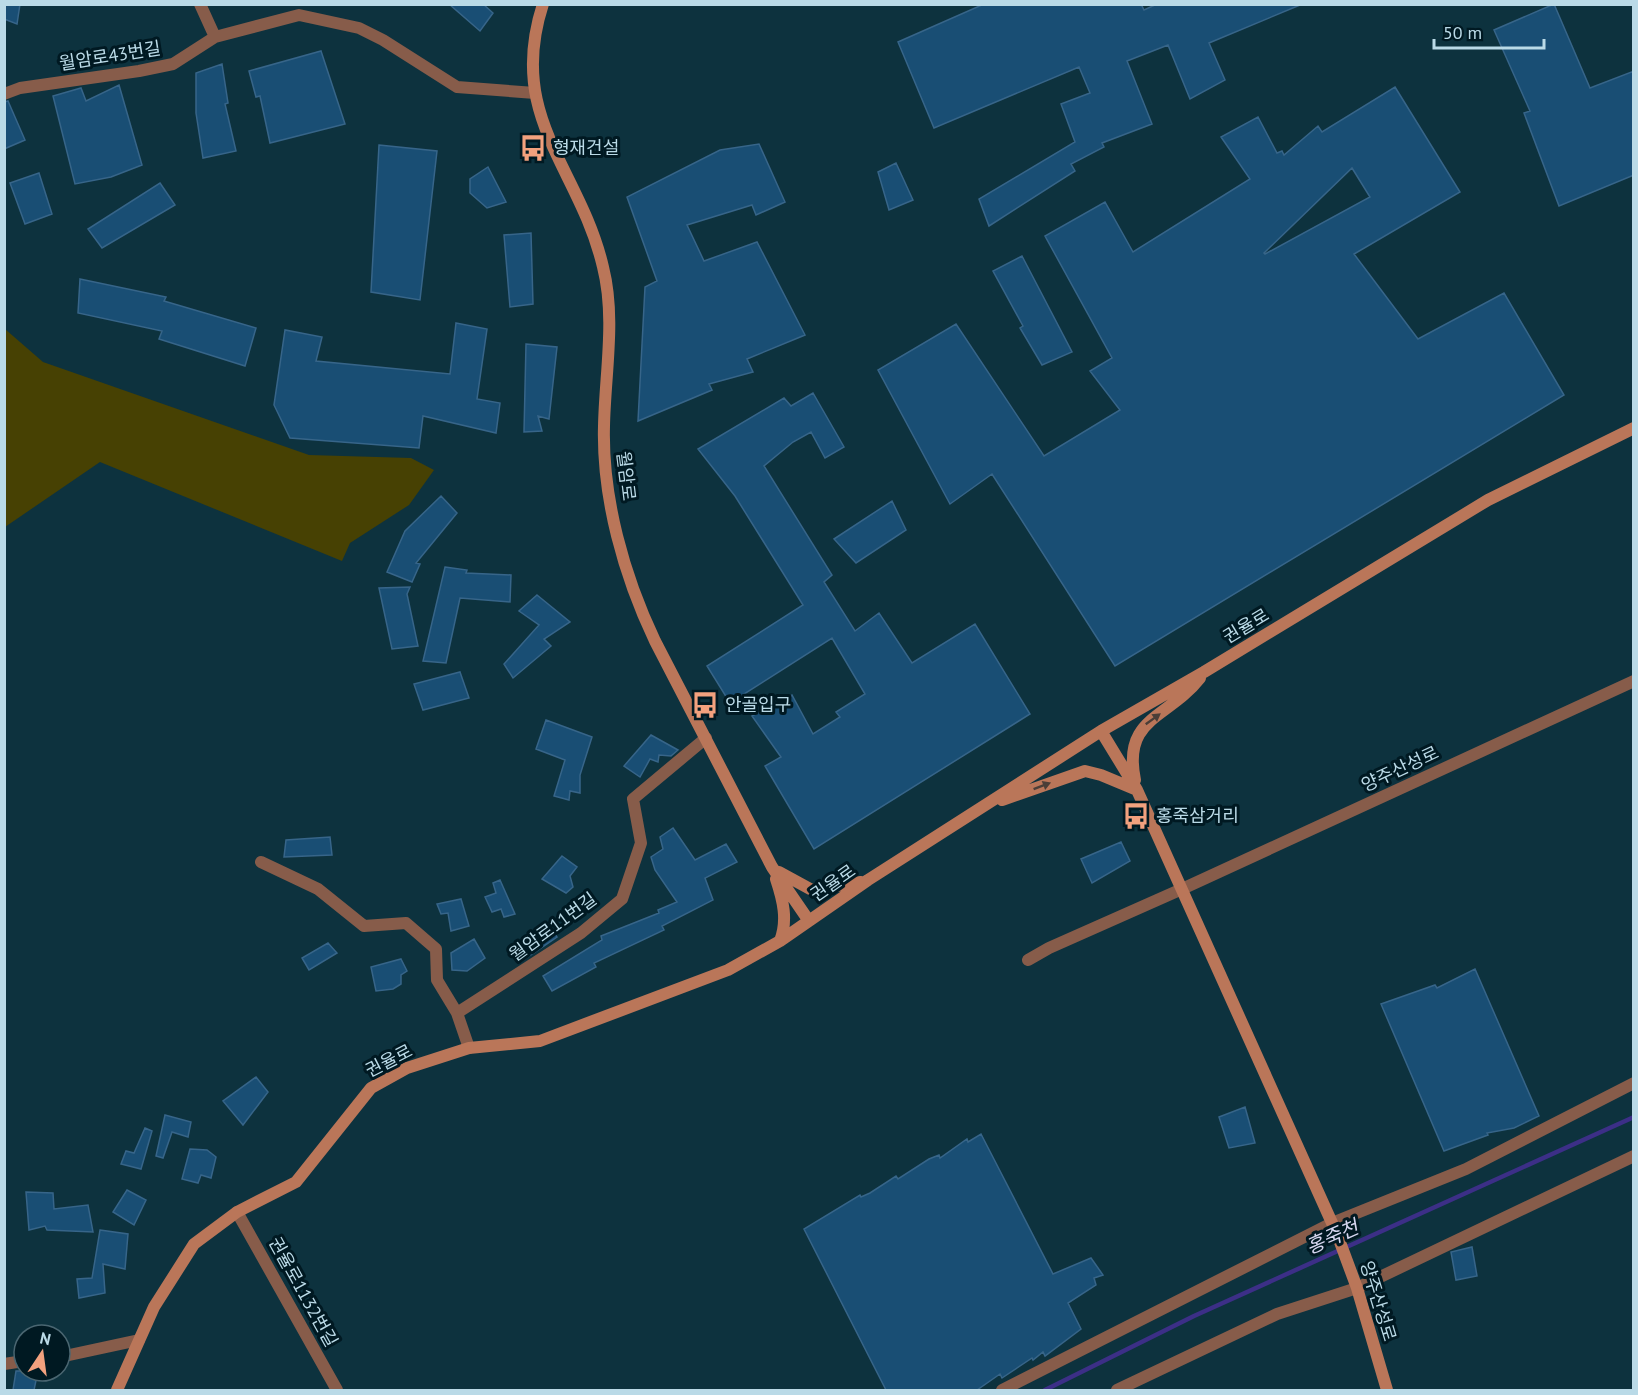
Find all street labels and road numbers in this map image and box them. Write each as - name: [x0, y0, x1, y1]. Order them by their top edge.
- street label: 월암로43번길: [58, 36, 162, 75]
- street label: 월암로: [612, 450, 641, 502]
- street label: 권율로: [1219, 603, 1273, 648]
- street label: 양주산성로: [1357, 741, 1442, 796]
- street label: 권율로: [806, 859, 860, 906]
- street label: 월암로11번길: [505, 887, 601, 966]
- street label: 권율로: [361, 1039, 416, 1082]
- street label: 권율로1132번길: [264, 1233, 343, 1351]
- street label: 양주산성로: [1355, 1258, 1402, 1344]

